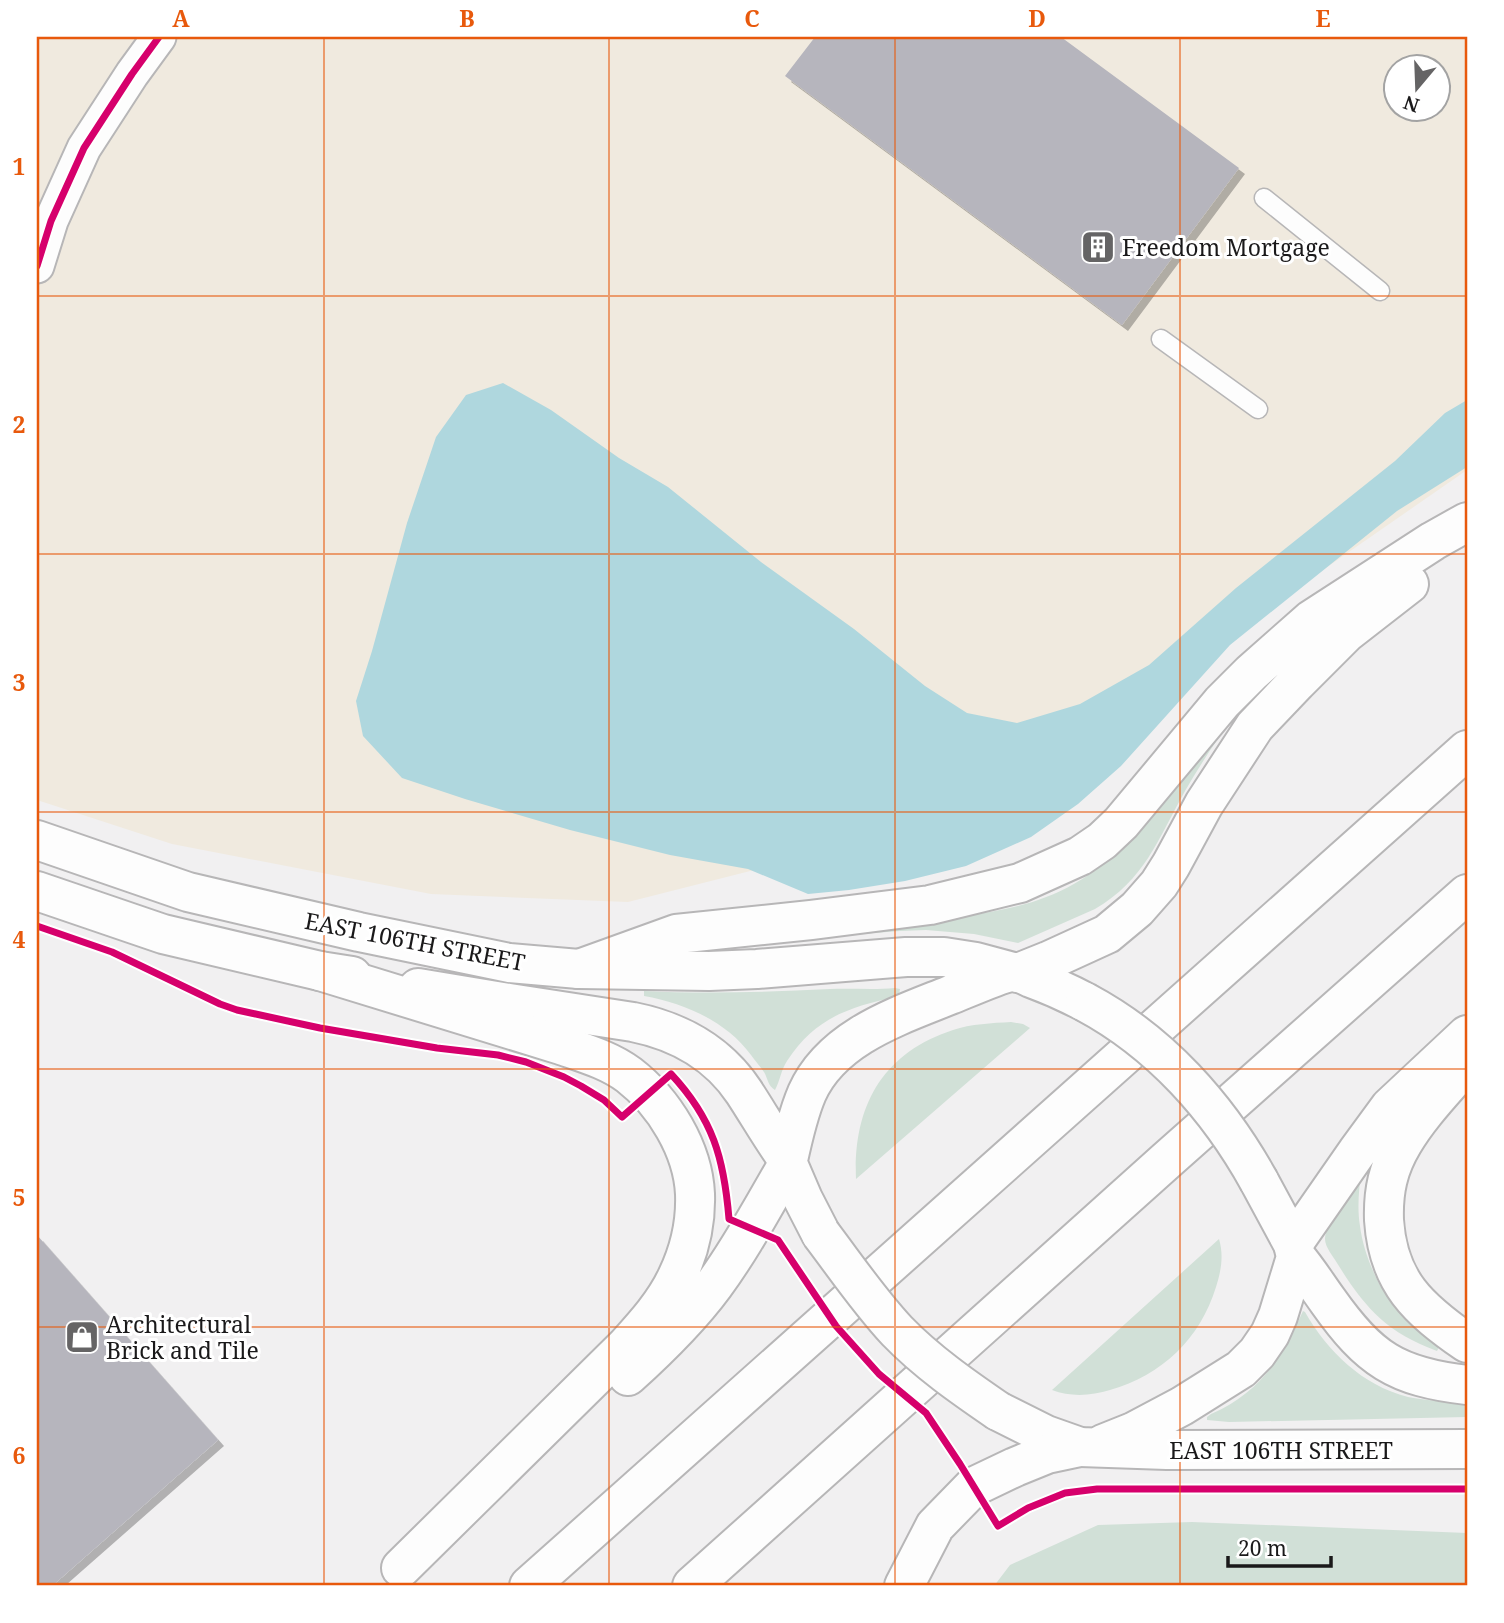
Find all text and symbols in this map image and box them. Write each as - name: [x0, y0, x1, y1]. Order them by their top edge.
- text: A: [172, 2, 190, 34]
- text: B: [459, 2, 475, 34]
- text: C: [744, 2, 760, 34]
- text: D: [1028, 2, 1046, 34]
- text: E: [1315, 2, 1331, 34]
- north arrow: [1382, 52, 1452, 122]
- text: N: [1400, 89, 1423, 119]
- text: 1: [13, 150, 26, 182]
- building icon: Freedom Mortgage: [1079, 228, 1117, 266]
- place label: Freedom Mortgage: [1122, 231, 1330, 263]
- text: 2: [13, 408, 26, 440]
- text: 3: [13, 666, 26, 698]
- street label: EAST 106TH STREET: [302, 904, 528, 978]
- text: 4: [13, 923, 26, 955]
- text: 5: [13, 1181, 26, 1213]
- place label: Architectural Brick and Tile: [106, 1308, 259, 1366]
- shop icon: Architectural Brick and Tile: [63, 1318, 101, 1356]
- street label: EAST 106TH STREET: [1169, 1434, 1393, 1466]
- text: 6: [13, 1439, 26, 1471]
- scale bar: [1228, 1525, 1331, 1569]
- text: 20 m: [1238, 1534, 1287, 1562]

